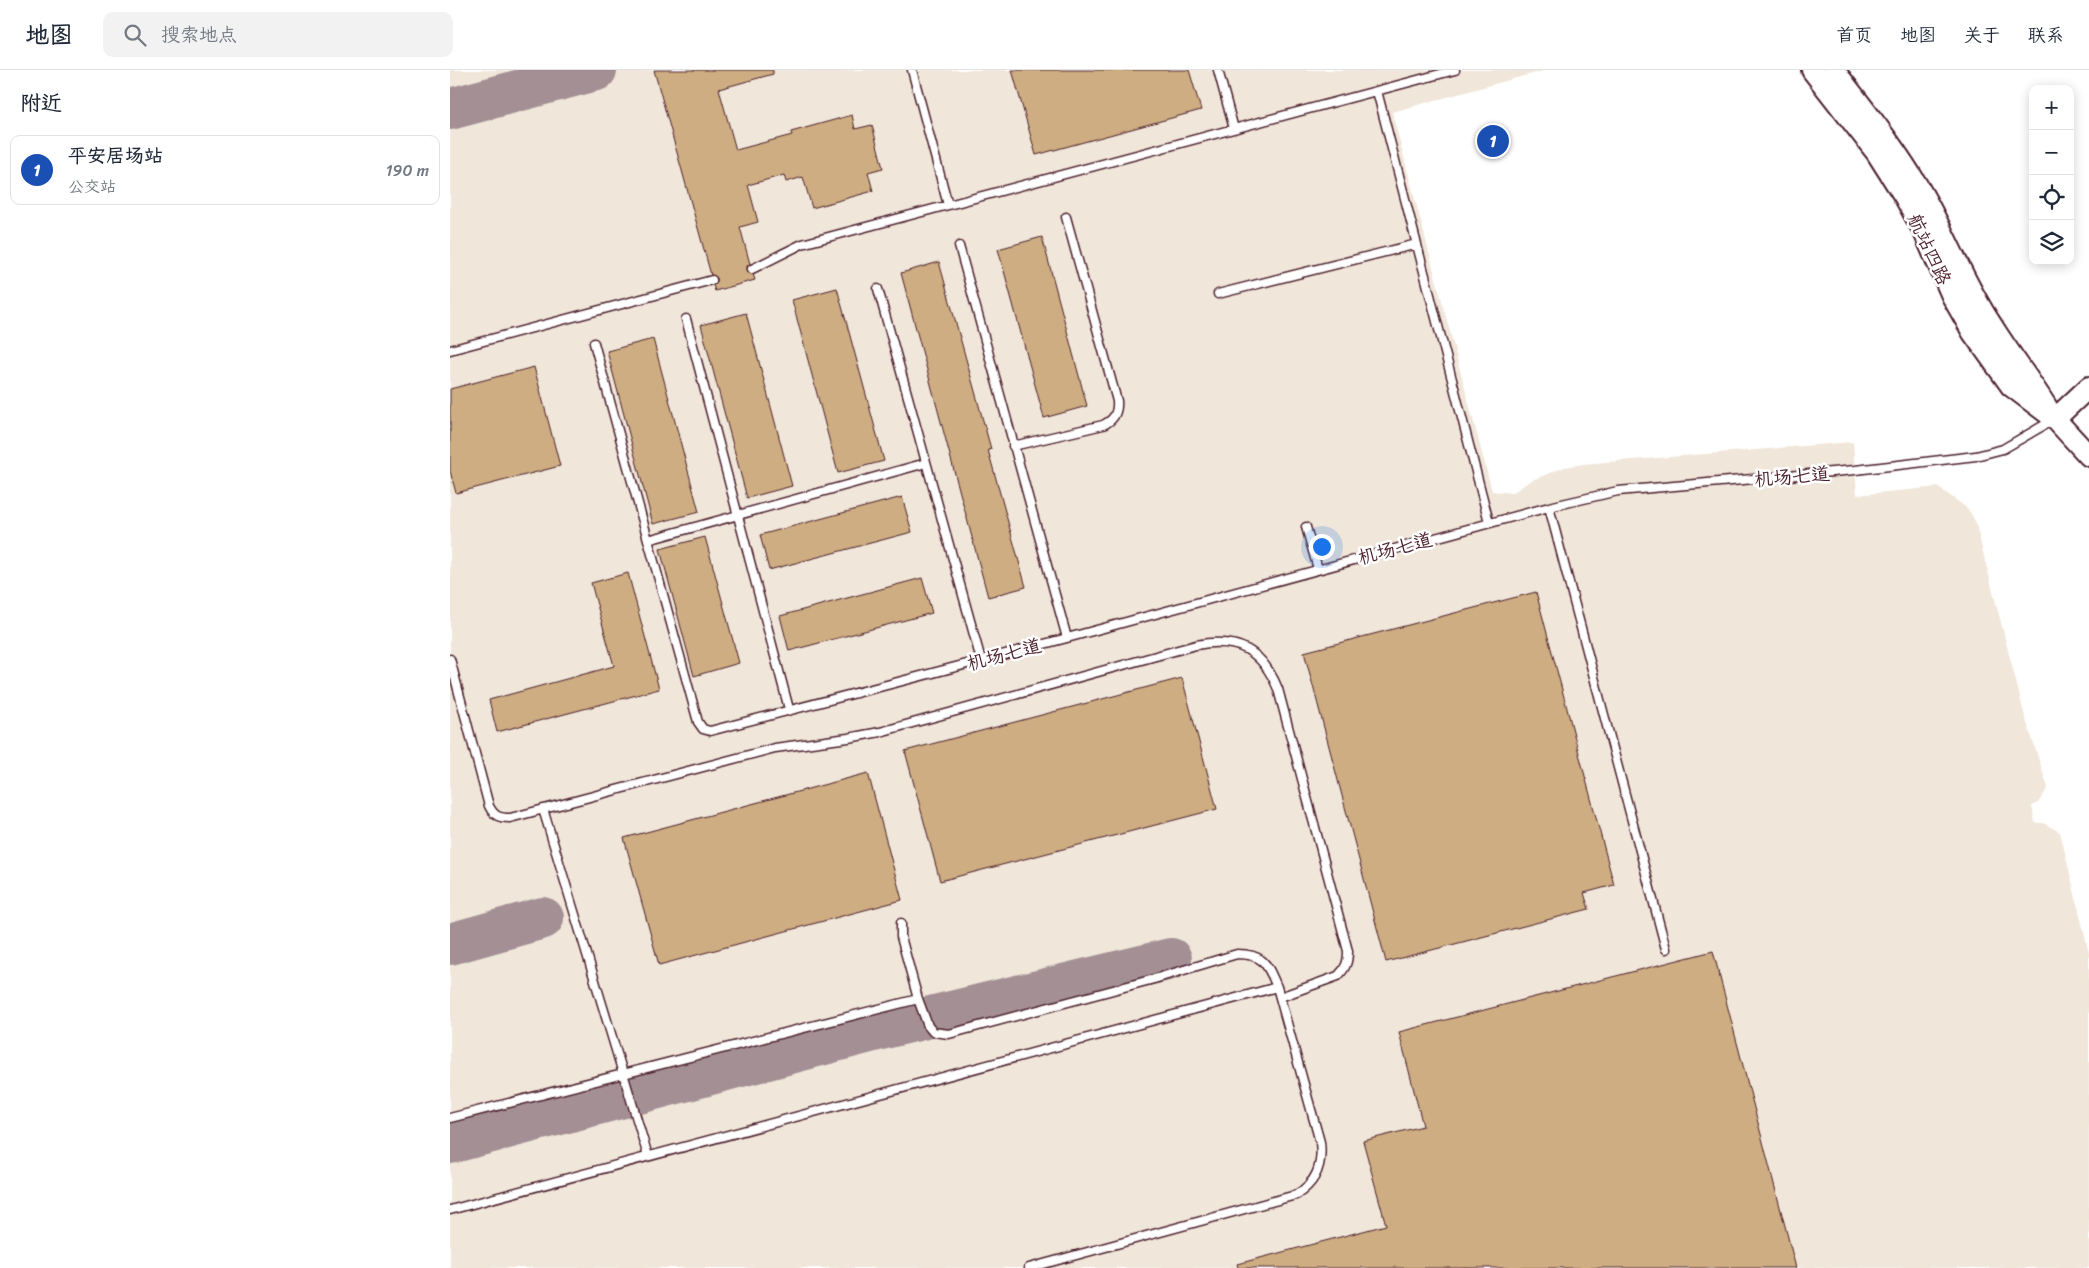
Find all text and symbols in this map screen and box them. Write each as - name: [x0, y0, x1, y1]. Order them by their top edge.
- search box: [103, 12, 453, 57]
- text: 地图: [25, 14, 73, 56]
- text: 搜索地点: [161, 18, 237, 51]
- text: 首页: [1836, 19, 1872, 51]
- text: 地图: [1900, 19, 1936, 51]
- text: 关于: [1964, 19, 2000, 51]
- text: 联系: [2028, 19, 2064, 51]
- icon: search: [121, 21, 149, 49]
- text: 附近: [20, 84, 62, 122]
- map controls: [2029, 85, 2074, 265]
- button: +: [2029, 85, 2074, 130]
- pin: 1: [1477, 122, 1509, 160]
- button: −: [2029, 130, 2074, 175]
- text: 平安居场站: [68, 139, 163, 172]
- text: 1: [34, 156, 40, 185]
- text: 190 m: [386, 156, 429, 185]
- text: 公交站: [68, 172, 116, 201]
- button: locate: [2029, 175, 2074, 220]
- street label: 航站四路: [1899, 208, 1961, 291]
- button: layers: [2029, 220, 2074, 265]
- street label: 机场七道: [1753, 457, 1831, 496]
- street label: 机场七道: [1354, 523, 1436, 574]
- your location: [1309, 534, 1335, 560]
- street label: 机场七道: [963, 629, 1045, 680]

